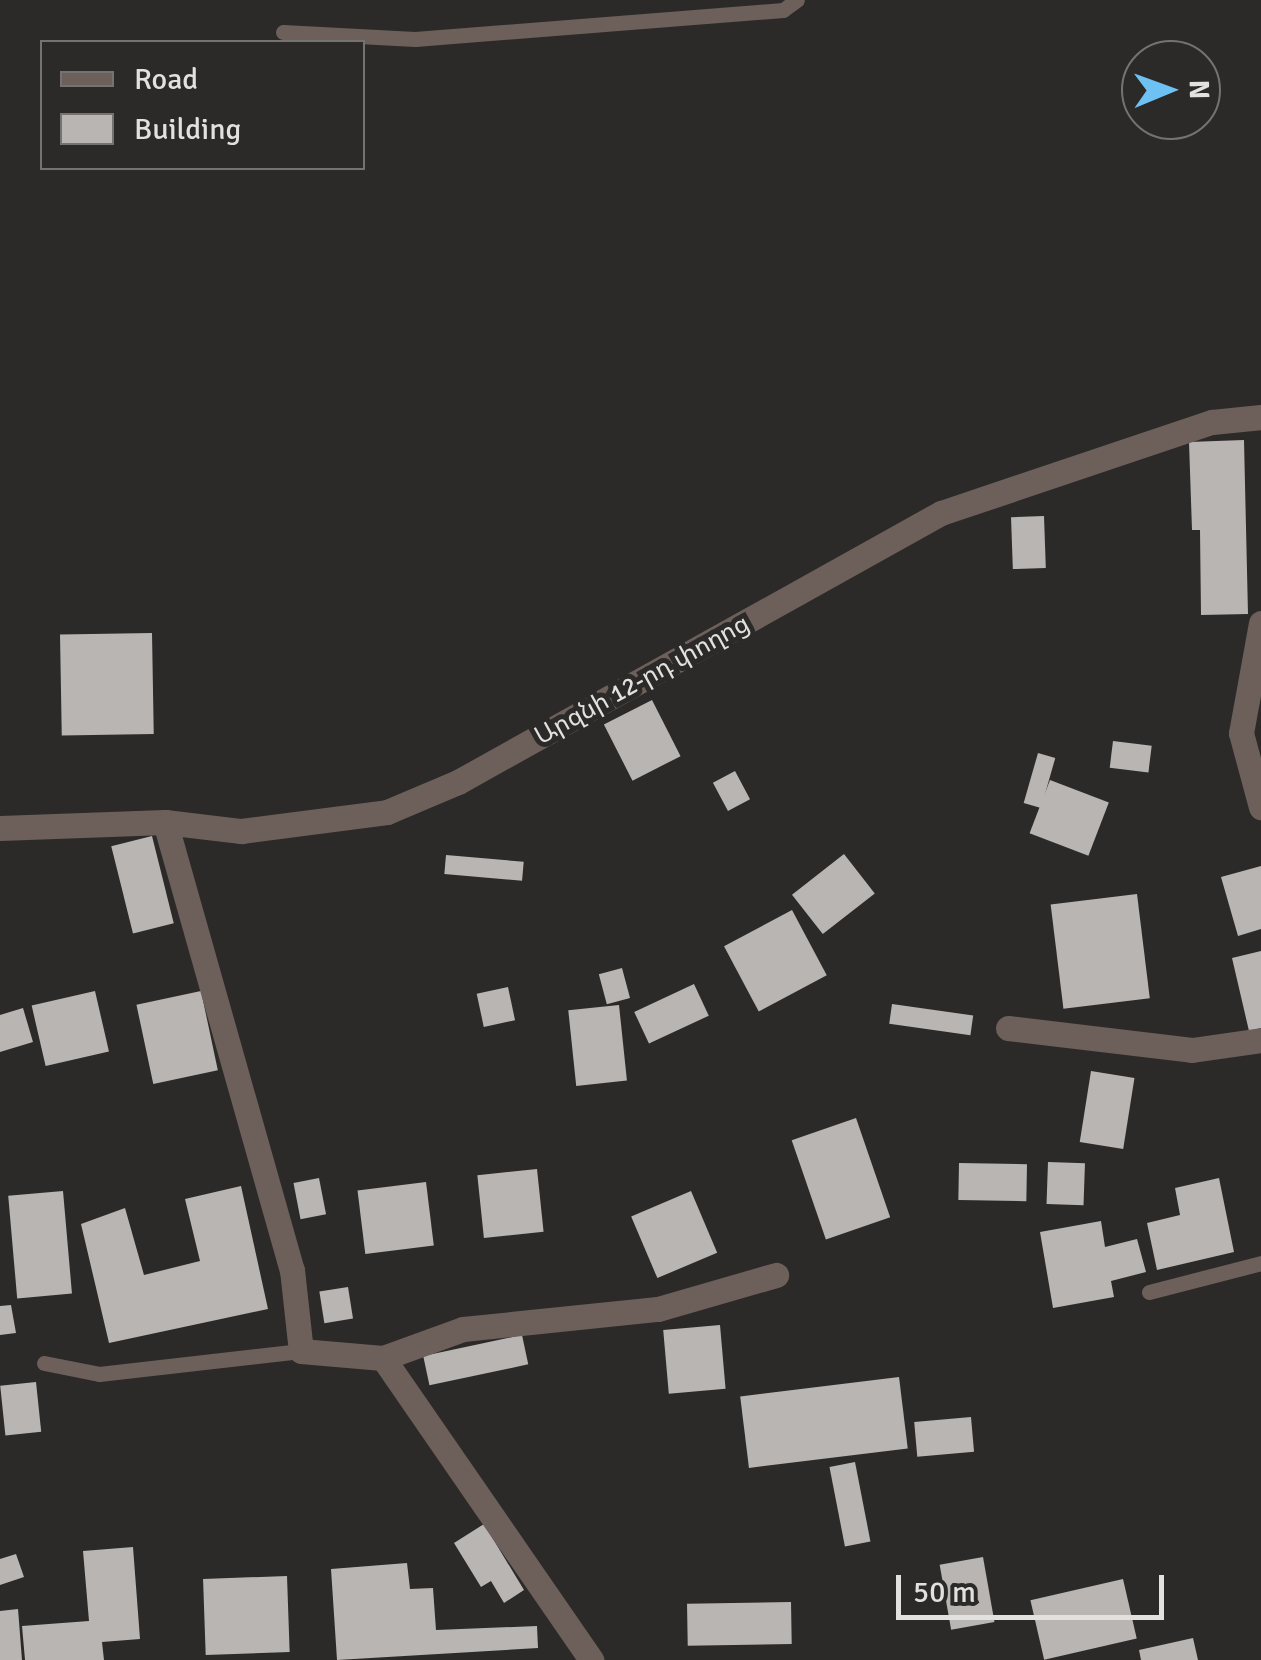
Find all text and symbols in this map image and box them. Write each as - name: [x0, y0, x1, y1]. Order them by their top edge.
- legend: [40, 40, 365, 170]
- north arrow: [1121, 40, 1221, 140]
- text: Road: [134, 61, 198, 98]
- text: N: [1182, 79, 1216, 100]
- text: Building: [134, 111, 241, 148]
- street label: Արզնի 12-րդ փողոց: [529, 609, 755, 751]
- scale bar: [901, 1555, 1168, 1617]
- text: 50 m: [913, 1574, 976, 1611]

